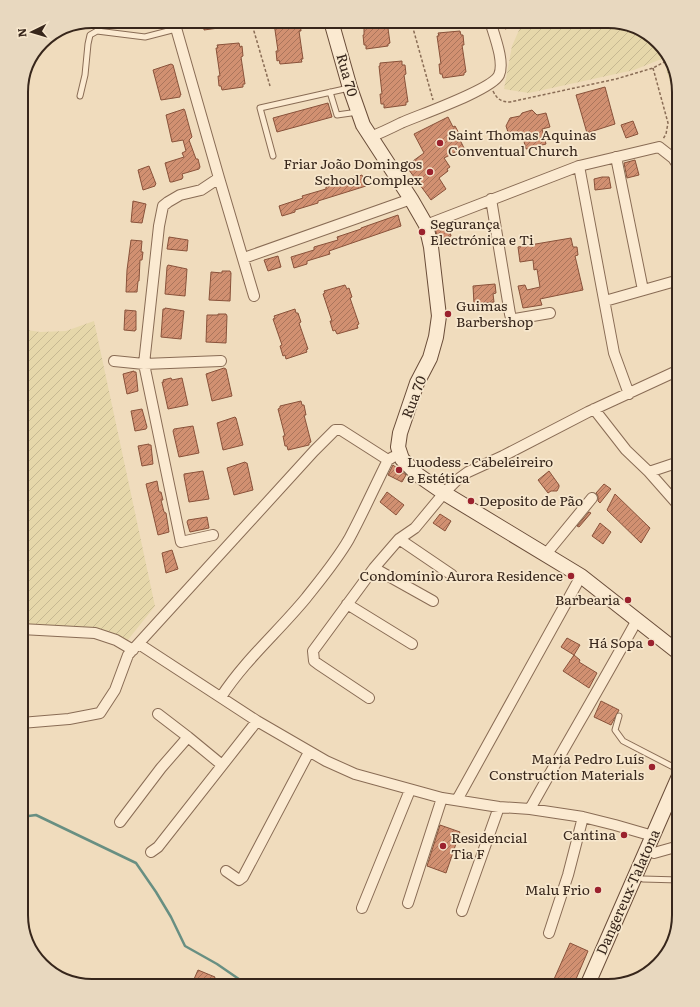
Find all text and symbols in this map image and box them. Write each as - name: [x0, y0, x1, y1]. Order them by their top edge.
- north arrow: [12, 12, 52, 52]
- text: N: [13, 28, 29, 38]
- street label: Rua 70: [332, 51, 364, 99]
- place label: Saint Thomas Aquinas Conventual Church: [448, 124, 596, 160]
- marker: Saint Thomas Aquinas Conventual Church: [435, 138, 445, 148]
- place label: Friar João Domingos School Complex: [284, 153, 422, 189]
- marker: Friar João Domingos School Complex: [425, 167, 435, 177]
- place label: Segurança Electrónica e Ti: [430, 213, 534, 249]
- marker: Segurança Electrónica e Ti: [417, 227, 427, 237]
- place label: Guimas Barbershop: [456, 295, 533, 331]
- marker: Guimas Barbershop: [443, 309, 453, 319]
- street label: Rua 70: [396, 373, 430, 421]
- place label: Luodess - Cabeleireiro e Estética: [407, 451, 553, 487]
- marker: Luodess - Cabeleireiro e Estética: [394, 465, 404, 475]
- place label: Deposito de Pão: [479, 490, 583, 510]
- marker: Deposito de Pão: [466, 496, 476, 506]
- place label: Condomínio Aurora Residence: [359, 565, 563, 585]
- marker: Condomínio Aurora Residence: [566, 571, 576, 581]
- place label: Barbearia: [555, 589, 620, 609]
- marker: Barbearia: [623, 595, 633, 605]
- place label: Há Sopa: [588, 632, 643, 652]
- marker: Há Sopa: [646, 638, 656, 648]
- place label: Maria Pedro Luís Construction Materials: [489, 748, 644, 784]
- marker: Maria Pedro Luís Construction Materials: [647, 762, 657, 772]
- place label: Cantina: [563, 824, 616, 844]
- street label: Dangereux-Talatona: [590, 825, 664, 958]
- place label: Residencial Tia F: [451, 827, 528, 863]
- marker: Cantina: [619, 830, 629, 840]
- marker: Residencial Tia F: [438, 841, 448, 851]
- place label: Malu Frio: [525, 879, 590, 899]
- marker: Malu Frio: [593, 885, 603, 895]

